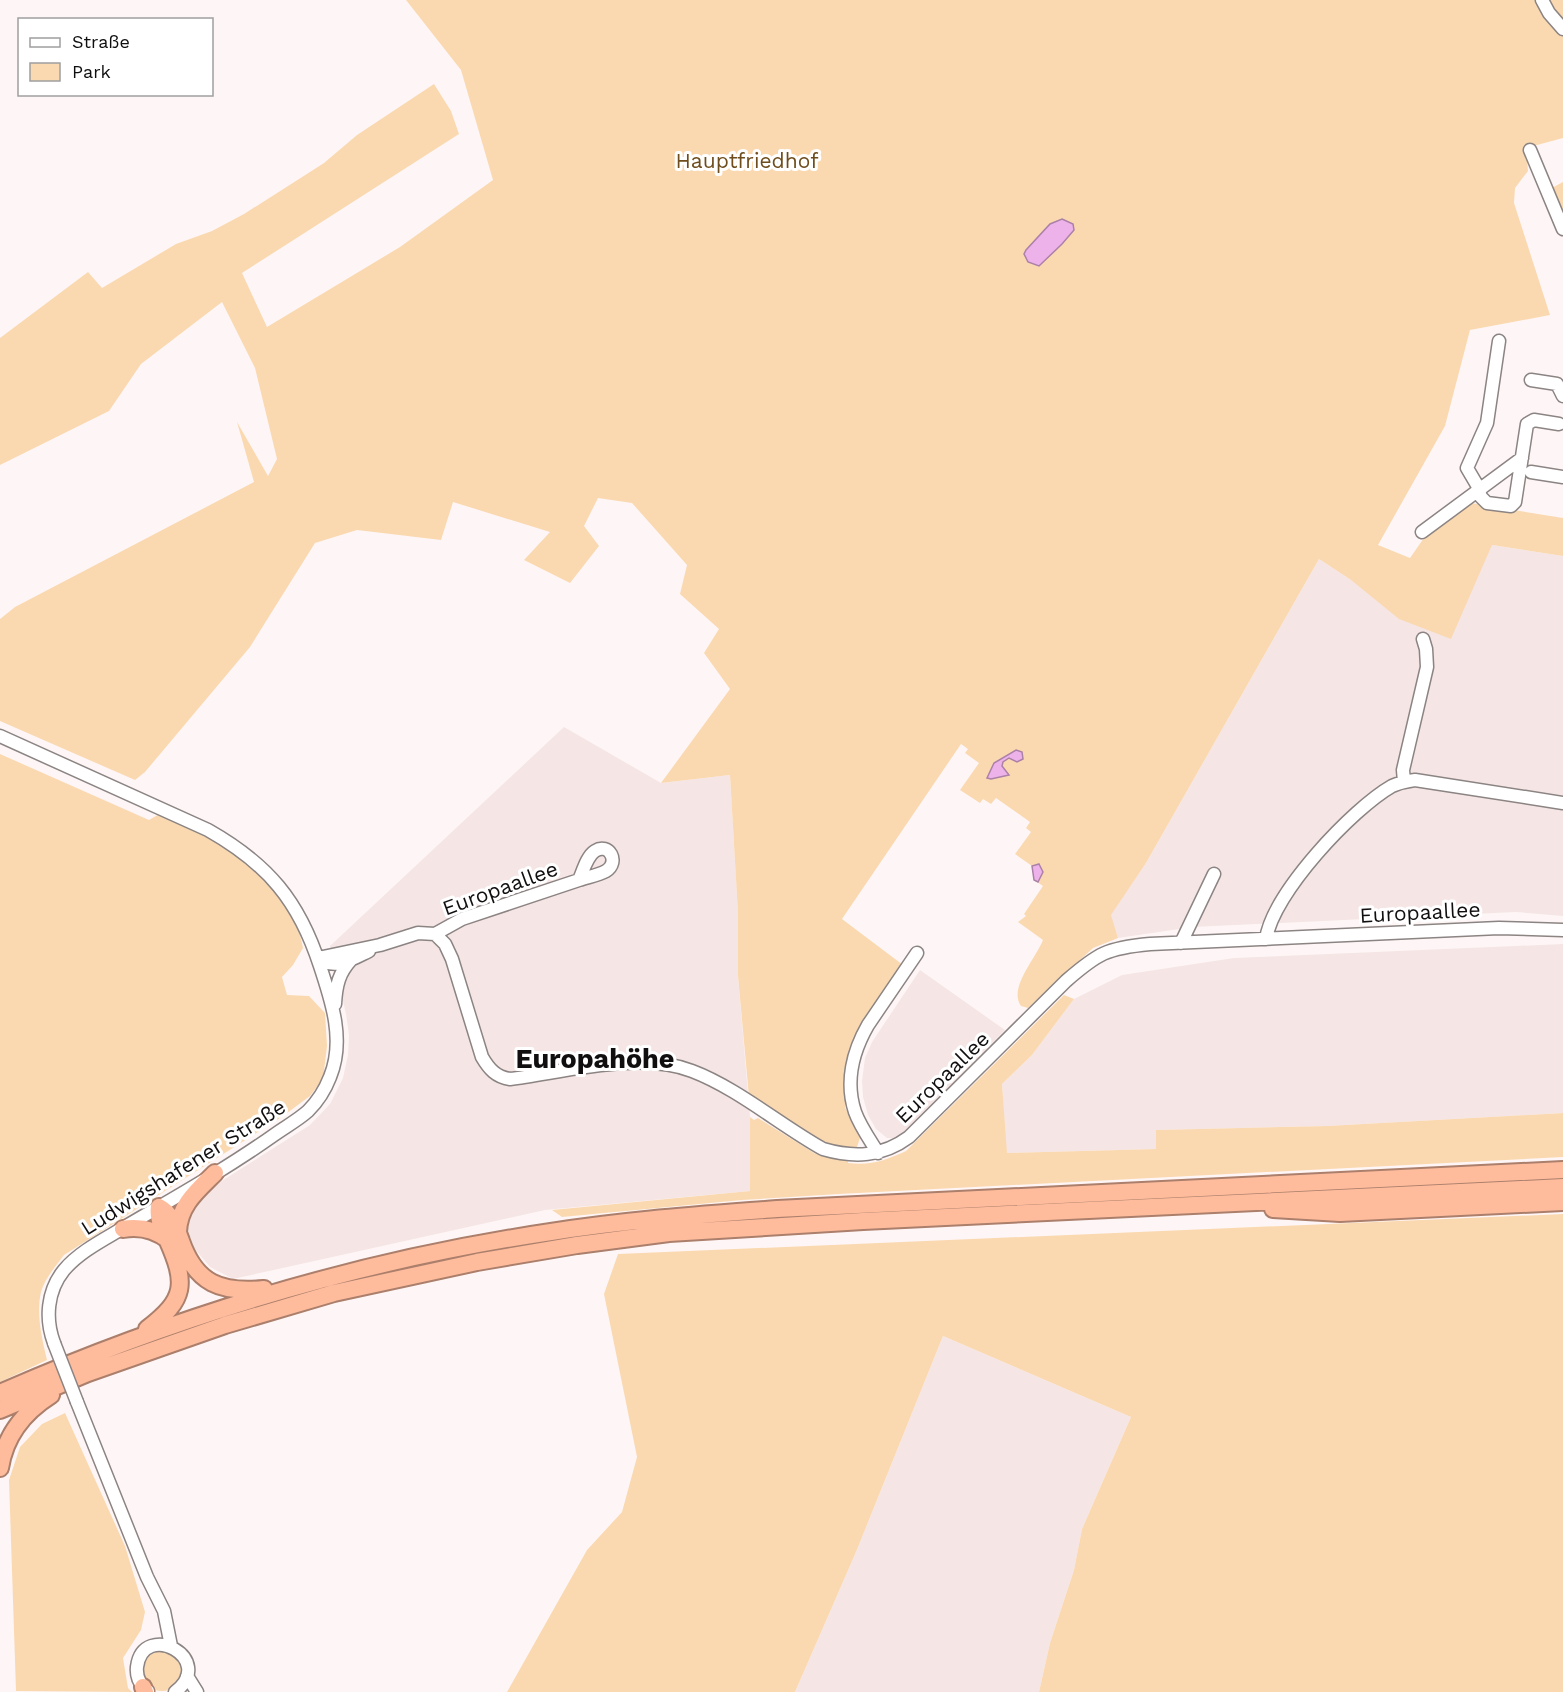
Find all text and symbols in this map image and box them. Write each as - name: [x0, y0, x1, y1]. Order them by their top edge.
- legend: [18, 18, 213, 96]
- text: Straße: [72, 31, 130, 52]
- text: Park: [72, 61, 111, 82]
- park label: Hauptfriedhof: [676, 148, 818, 173]
- street label: Europaallee: [439, 856, 561, 920]
- street label: Europaallee: [1359, 896, 1481, 928]
- street label: Europaallee: [890, 1026, 994, 1128]
- district label: Europahöhe: [516, 1043, 674, 1075]
- street label: Ludwigshafener Straße: [76, 1094, 290, 1240]

